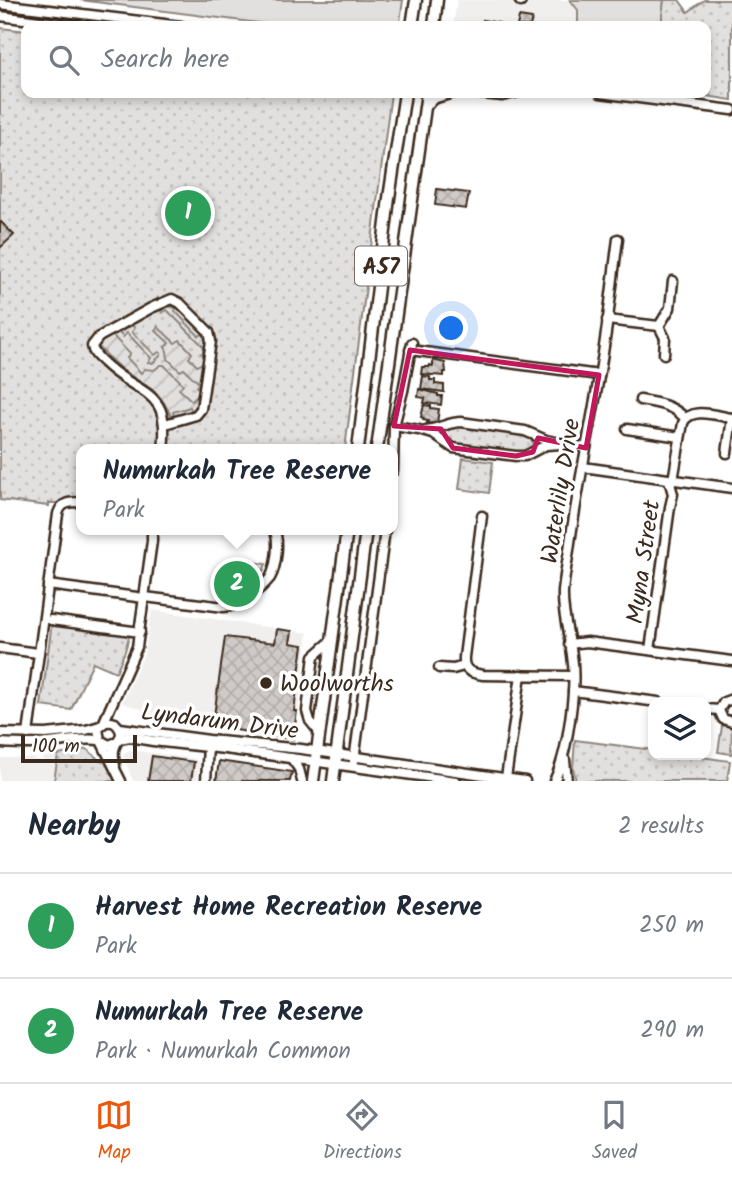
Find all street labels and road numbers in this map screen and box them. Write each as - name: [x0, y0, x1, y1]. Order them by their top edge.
- road number: A57: [355, 246, 407, 286]
- street label: Waterlily Drive: [531, 416, 592, 567]
- street label: Myna Street: [616, 497, 673, 627]
- street label: Lyndarum Drive: [139, 693, 301, 752]

